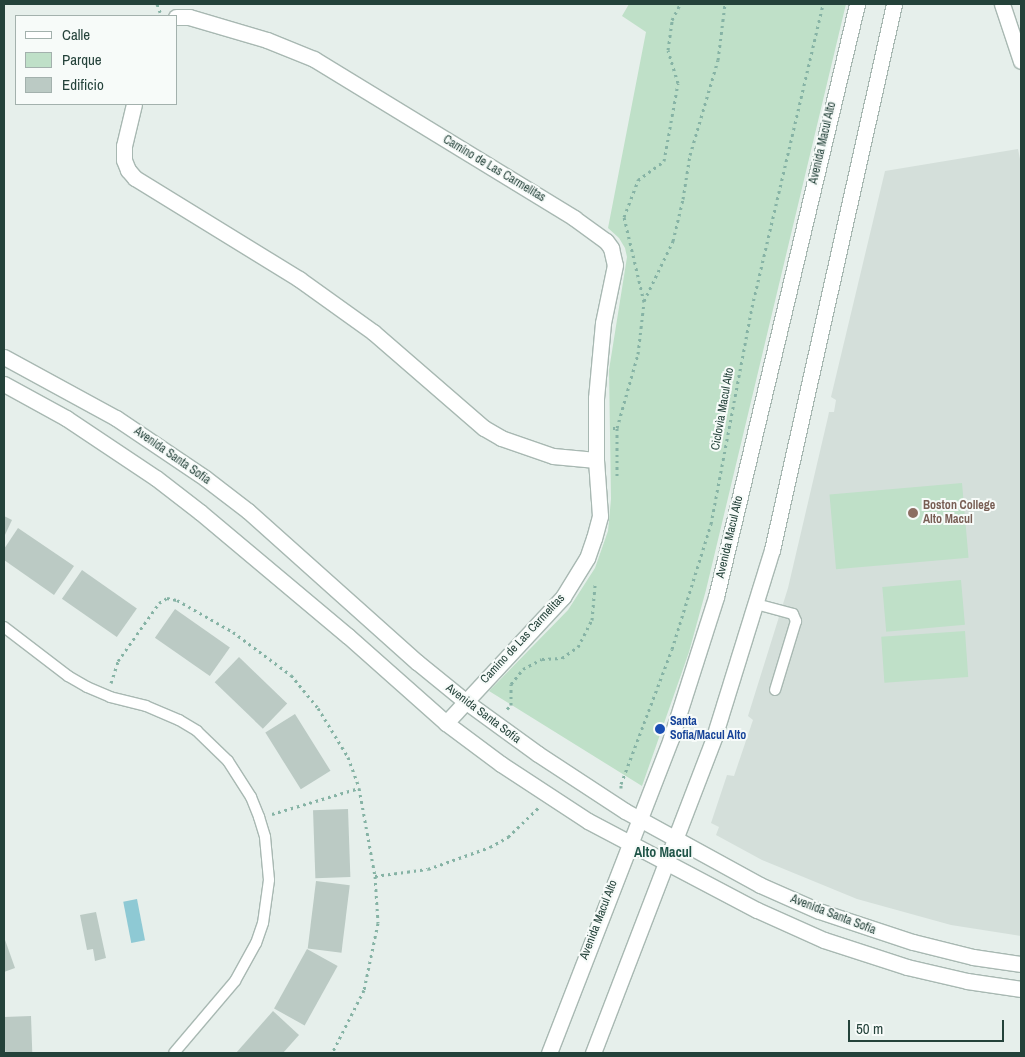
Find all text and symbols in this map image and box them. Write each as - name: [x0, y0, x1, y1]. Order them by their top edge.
- legend: [15, 15, 178, 105]
- text: Calle: [62, 24, 90, 45]
- text: Parque: [62, 49, 102, 70]
- text: Edificio: [62, 74, 104, 95]
- street label: Avenida Macul Alto: [806, 100, 840, 186]
- street label: Camino de Las Carmelitas: [440, 133, 548, 205]
- street label: Ciclovìa Macul Alto: [709, 366, 737, 452]
- street label: Avenida Santa Sofía: [131, 424, 213, 488]
- street label: Avenida Macul Alto: [713, 494, 747, 580]
- place label: Boston College Alto Macul: [923, 499, 995, 527]
- marker: Boston College Alto Macul: [907, 507, 919, 519]
- street label: Camino de Las Carmelitas: [478, 591, 568, 687]
- street label: Avenida Santa Sofía: [443, 681, 523, 747]
- place label: Santa Sofia/Macul Alto: [670, 715, 747, 743]
- marker: Santa Sofia/Macul Alto: [654, 723, 666, 735]
- district label: Alto Macul: [634, 844, 692, 860]
- street label: Avenida Macul Alto: [577, 878, 621, 962]
- street label: Avenida Santa Sofía: [788, 892, 878, 938]
- scale bar: [850, 1010, 1006, 1042]
- text: 50 m: [856, 1018, 883, 1039]

